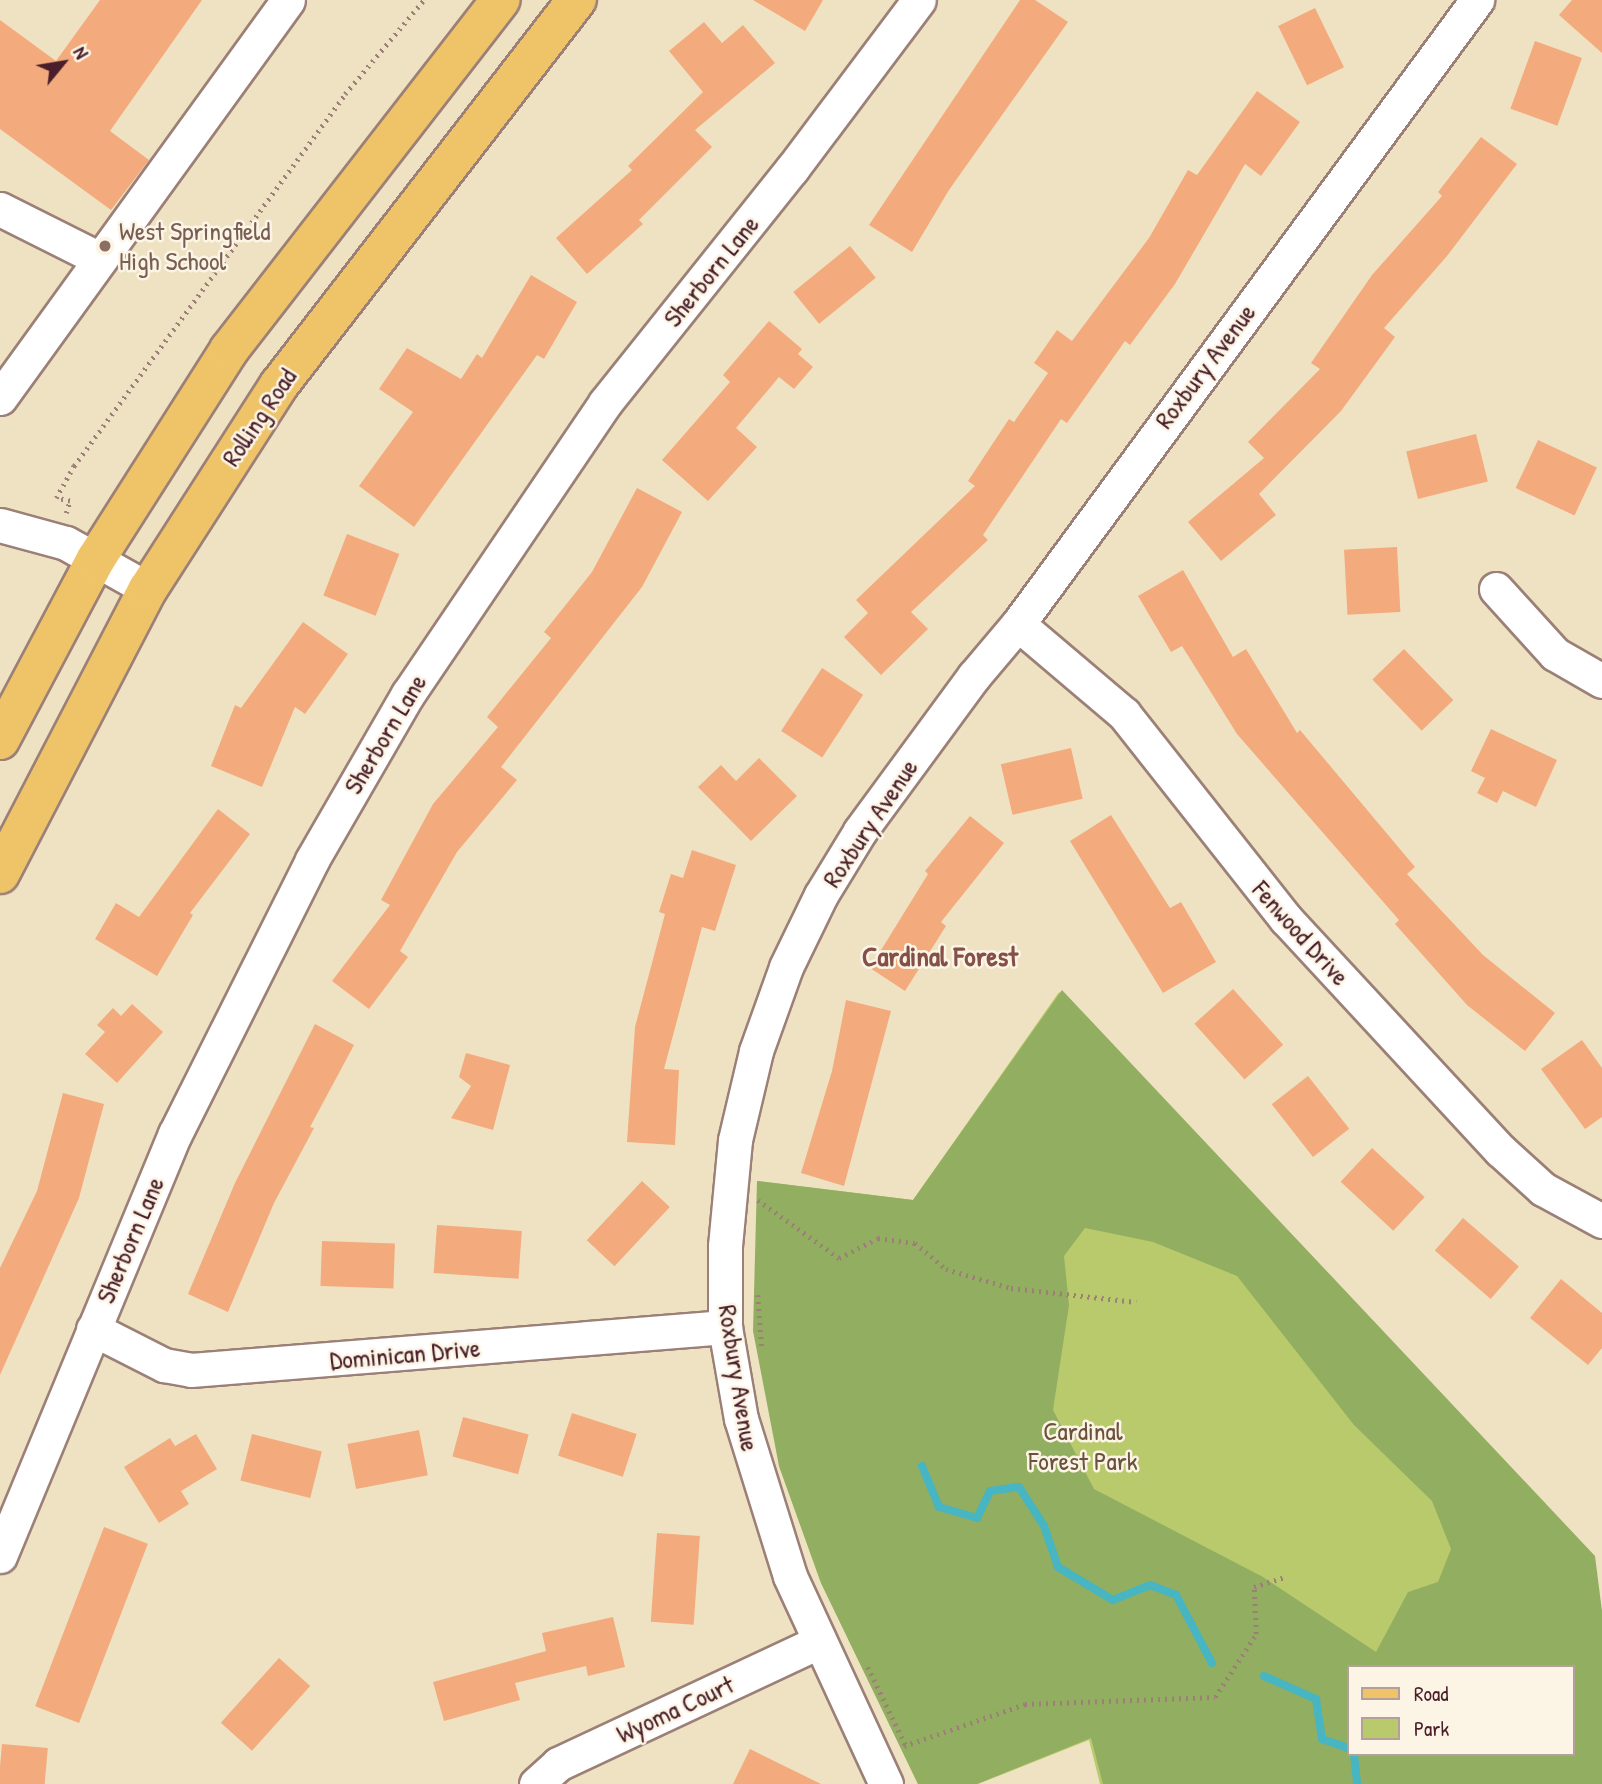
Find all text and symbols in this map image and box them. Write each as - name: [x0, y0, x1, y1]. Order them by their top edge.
- north arrow: [28, 28, 98, 98]
- text: N: [67, 42, 95, 63]
- street label: Sherborn Lane: [657, 209, 765, 333]
- place label: West Springfield High School: [119, 215, 270, 276]
- marker: West Springfield High School: [97, 238, 113, 254]
- street label: Roxbury Avenue: [1148, 298, 1262, 434]
- street label: Rolling Road: [215, 362, 303, 472]
- street label: Sherborn Lane: [337, 668, 433, 800]
- street label: Roxbury Avenue: [816, 753, 924, 893]
- street label: Fenwood Drive: [1246, 874, 1356, 992]
- district label: Cardinal Forest: [862, 939, 1018, 973]
- street label: Sherborn Lane: [89, 1172, 171, 1308]
- street label: Roxbury Avenue: [712, 1302, 766, 1454]
- street label: Dominican Drive: [329, 1332, 481, 1376]
- park label: Cardinal Forest Park: [1028, 1415, 1138, 1476]
- legend: [1346, 1665, 1574, 1756]
- street label: Wyoma Court: [612, 1668, 738, 1750]
- text: Road: [1414, 1679, 1448, 1708]
- text: Park: [1414, 1714, 1449, 1743]

